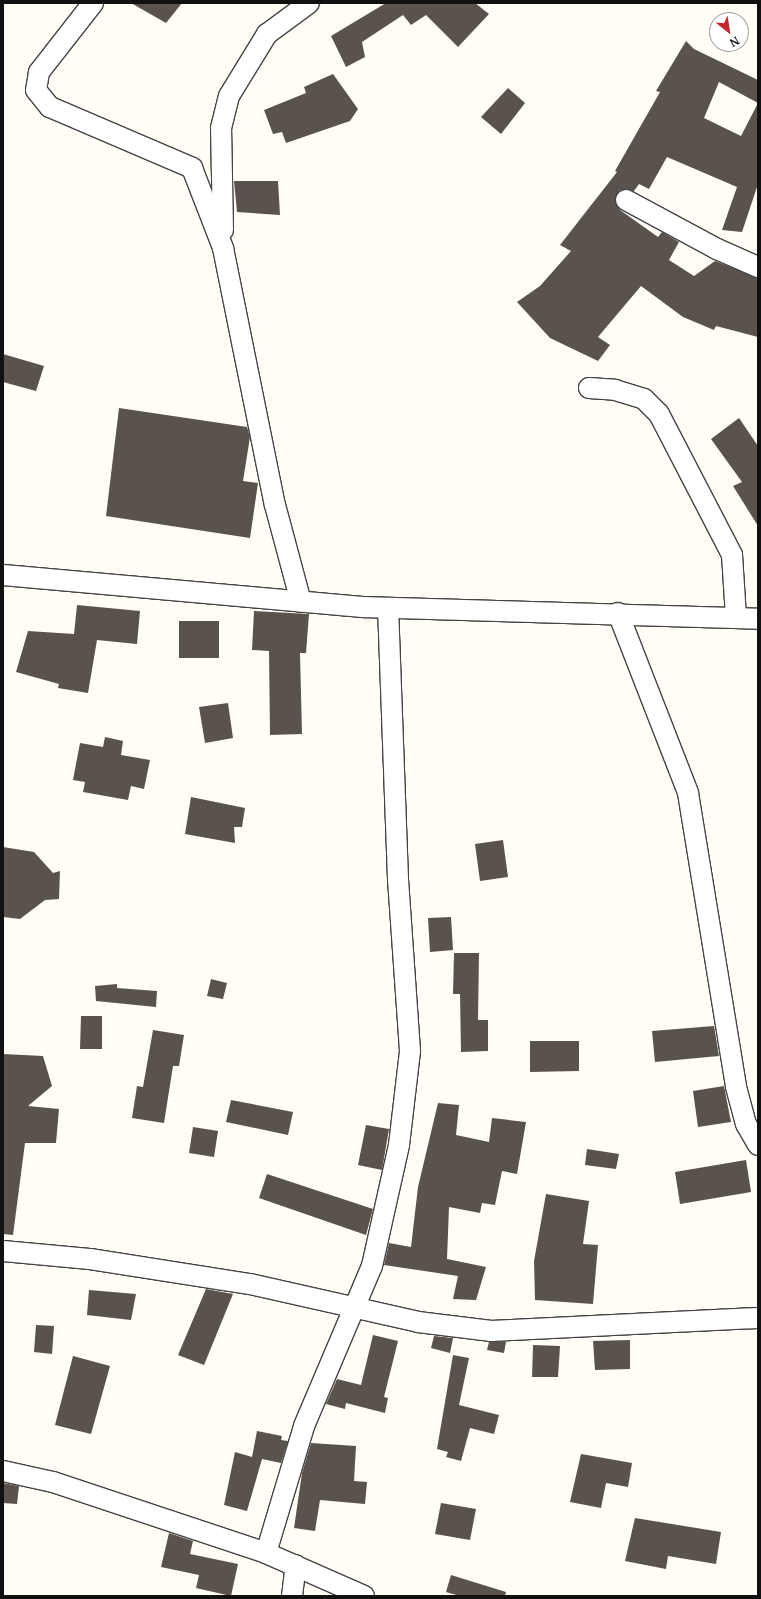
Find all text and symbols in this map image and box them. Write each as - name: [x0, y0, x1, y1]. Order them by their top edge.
- north arrow: [709, 12, 749, 52]
- text: N: [727, 33, 742, 50]

